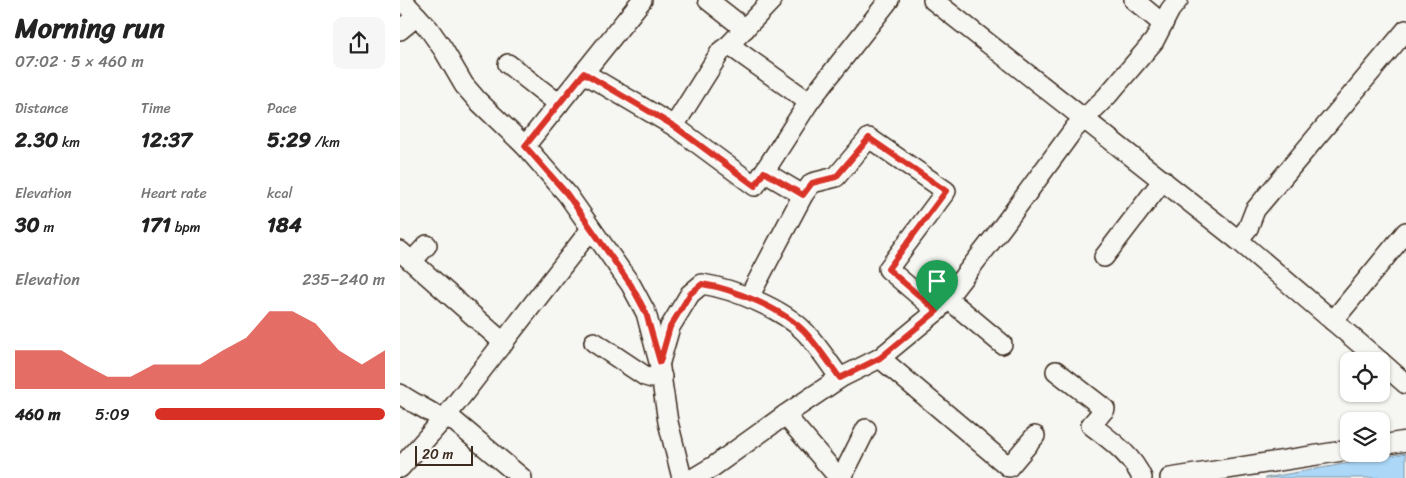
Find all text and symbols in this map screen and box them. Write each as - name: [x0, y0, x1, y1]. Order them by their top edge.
- text: Morning run: [15, 3, 165, 52]
- button: share: [333, 17, 385, 69]
- text: 07:02 · 5 × 460 m: [15, 47, 144, 76]
- text: Distance: [15, 96, 68, 121]
- text: Time: [141, 96, 171, 121]
- text: Pace: [267, 96, 297, 121]
- text: 2.30: [15, 121, 58, 159]
- text: 12:37: [141, 121, 192, 159]
- text: 5:29: [267, 121, 311, 159]
- text: km: [58, 130, 80, 155]
- text: /km: [311, 130, 340, 155]
- text: Elevation: [15, 181, 72, 206]
- text: Heart rate: [141, 181, 207, 206]
- text: kcal: [267, 181, 292, 206]
- text: 30: [15, 206, 40, 244]
- text: 171: [141, 206, 171, 244]
- text: 184: [267, 206, 302, 244]
- text: m: [40, 215, 54, 240]
- text: bpm: [171, 215, 201, 240]
- pin: [916, 260, 958, 311]
- text: Elevation: [15, 265, 80, 294]
- text: 235–240 m: [302, 265, 385, 294]
- icon: arrive: [923, 267, 951, 295]
- map controls: [1340, 352, 1390, 462]
- button: locate: [1340, 352, 1390, 402]
- text: 460 m: [15, 400, 61, 429]
- text: 5:09: [95, 400, 130, 429]
- button: layers: [1340, 412, 1390, 462]
- text: 20 m: [422, 442, 453, 467]
- scale bar: [415, 443, 472, 466]

